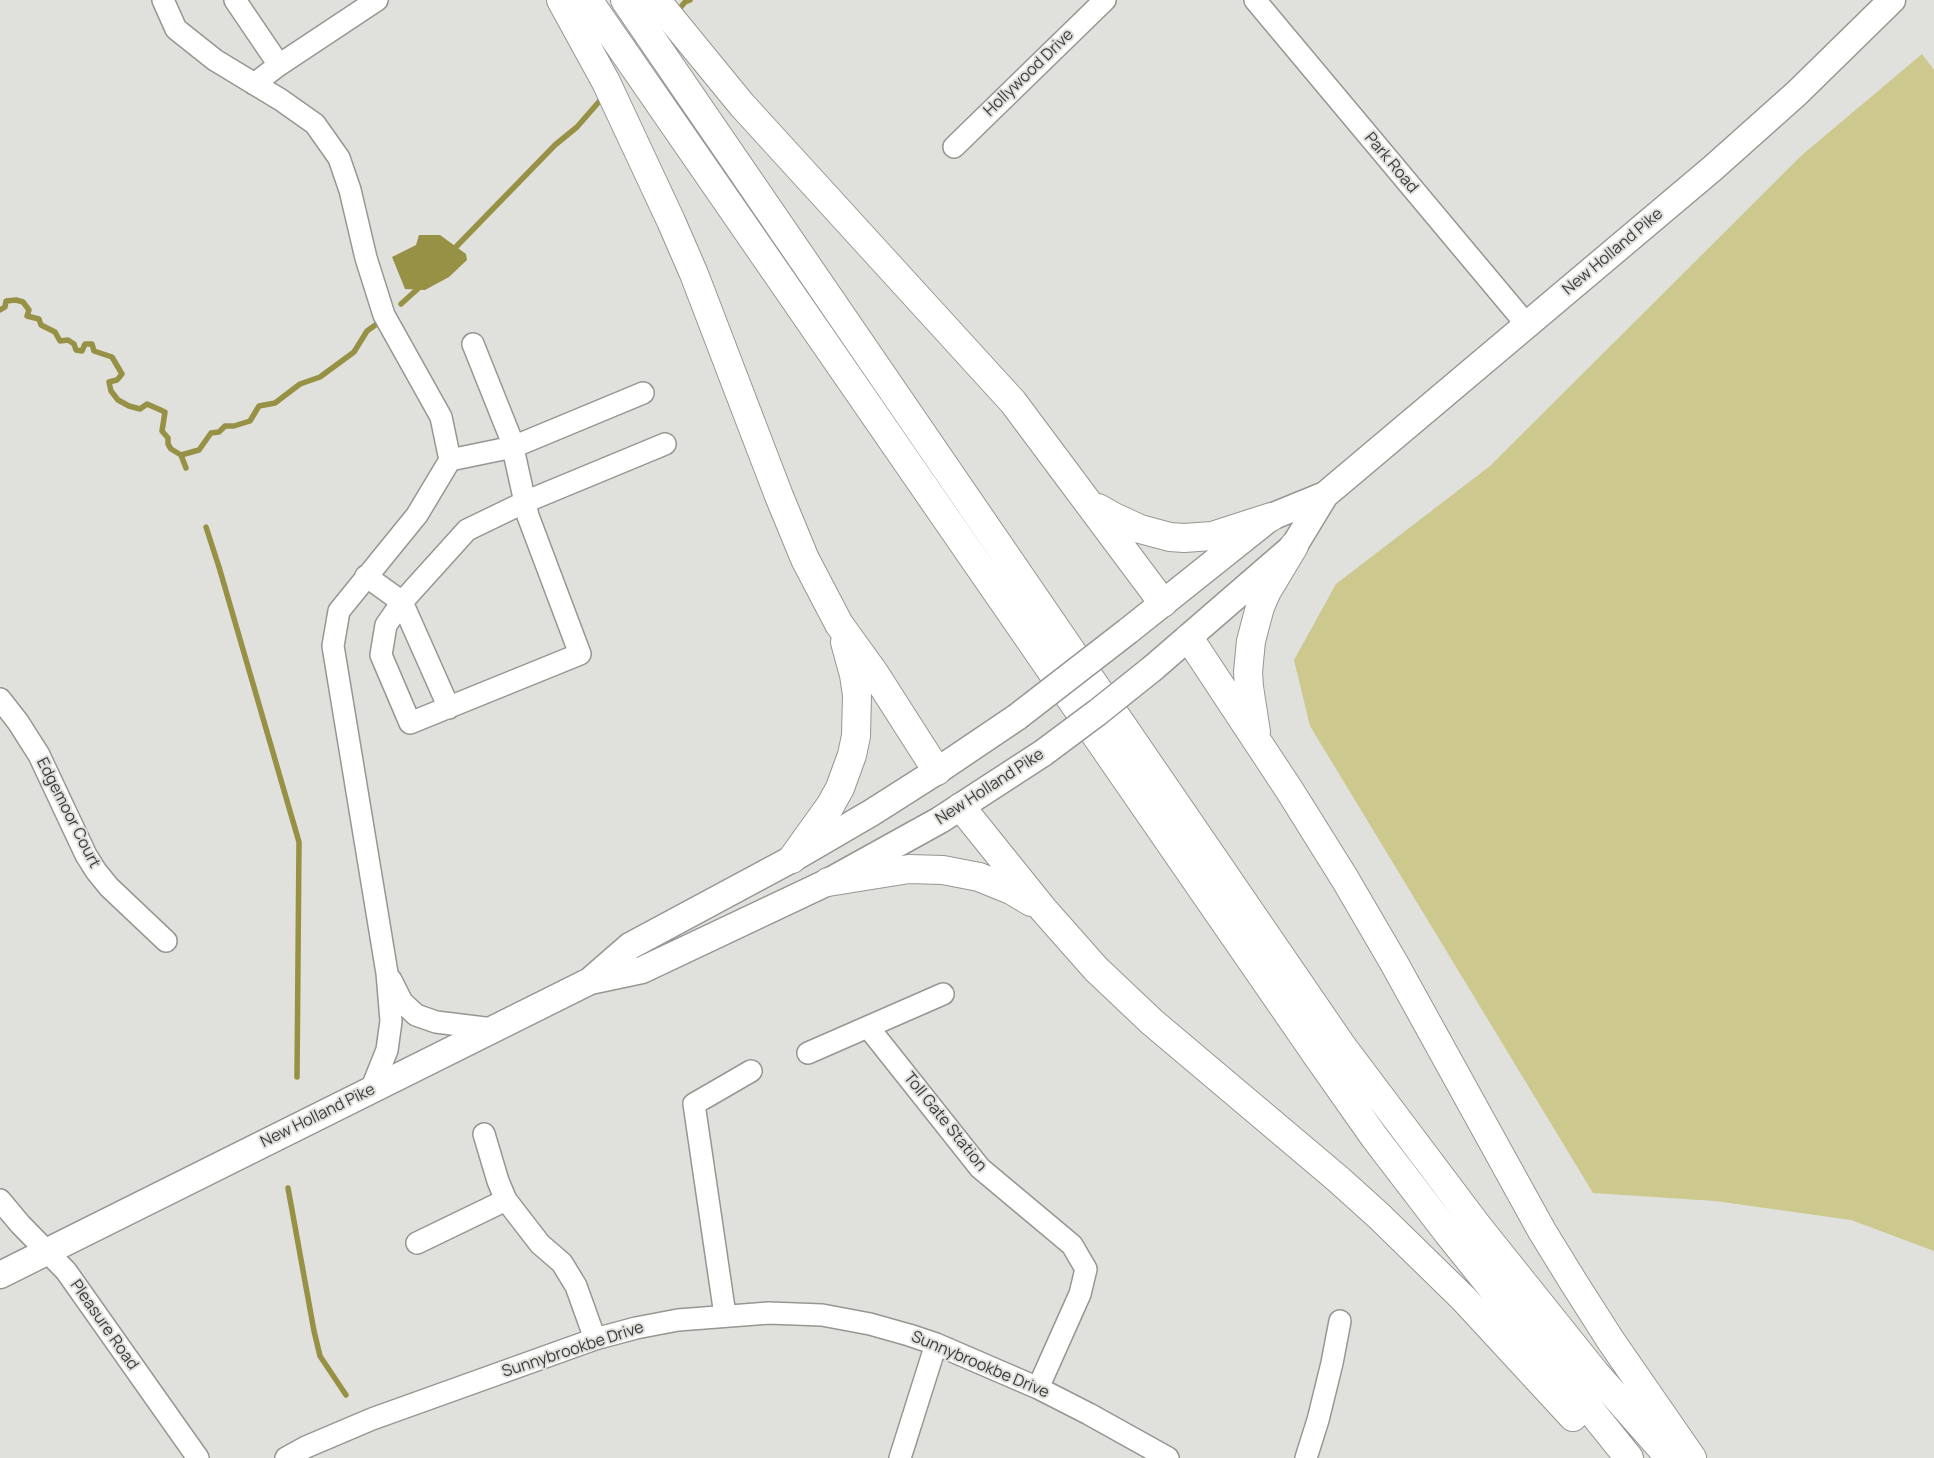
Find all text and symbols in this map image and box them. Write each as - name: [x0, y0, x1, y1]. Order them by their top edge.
- street label: Hollywood Drive: [980, 25, 1078, 121]
- street label: Park Road: [1360, 129, 1422, 197]
- street label: New Holland Pike: [1559, 205, 1667, 299]
- street label: New Holland Pike: [932, 745, 1048, 829]
- street label: Edgemoor Court: [32, 755, 104, 871]
- street label: Toll Gate Station: [899, 1069, 991, 1175]
- street label: New Holland Pike: [258, 1080, 378, 1152]
- street label: Pleasure Road: [66, 1276, 142, 1374]
- street label: Sunnybrookbe Drive: [500, 1318, 646, 1382]
- street label: Sunnybrookbe Drive: [908, 1327, 1052, 1403]

